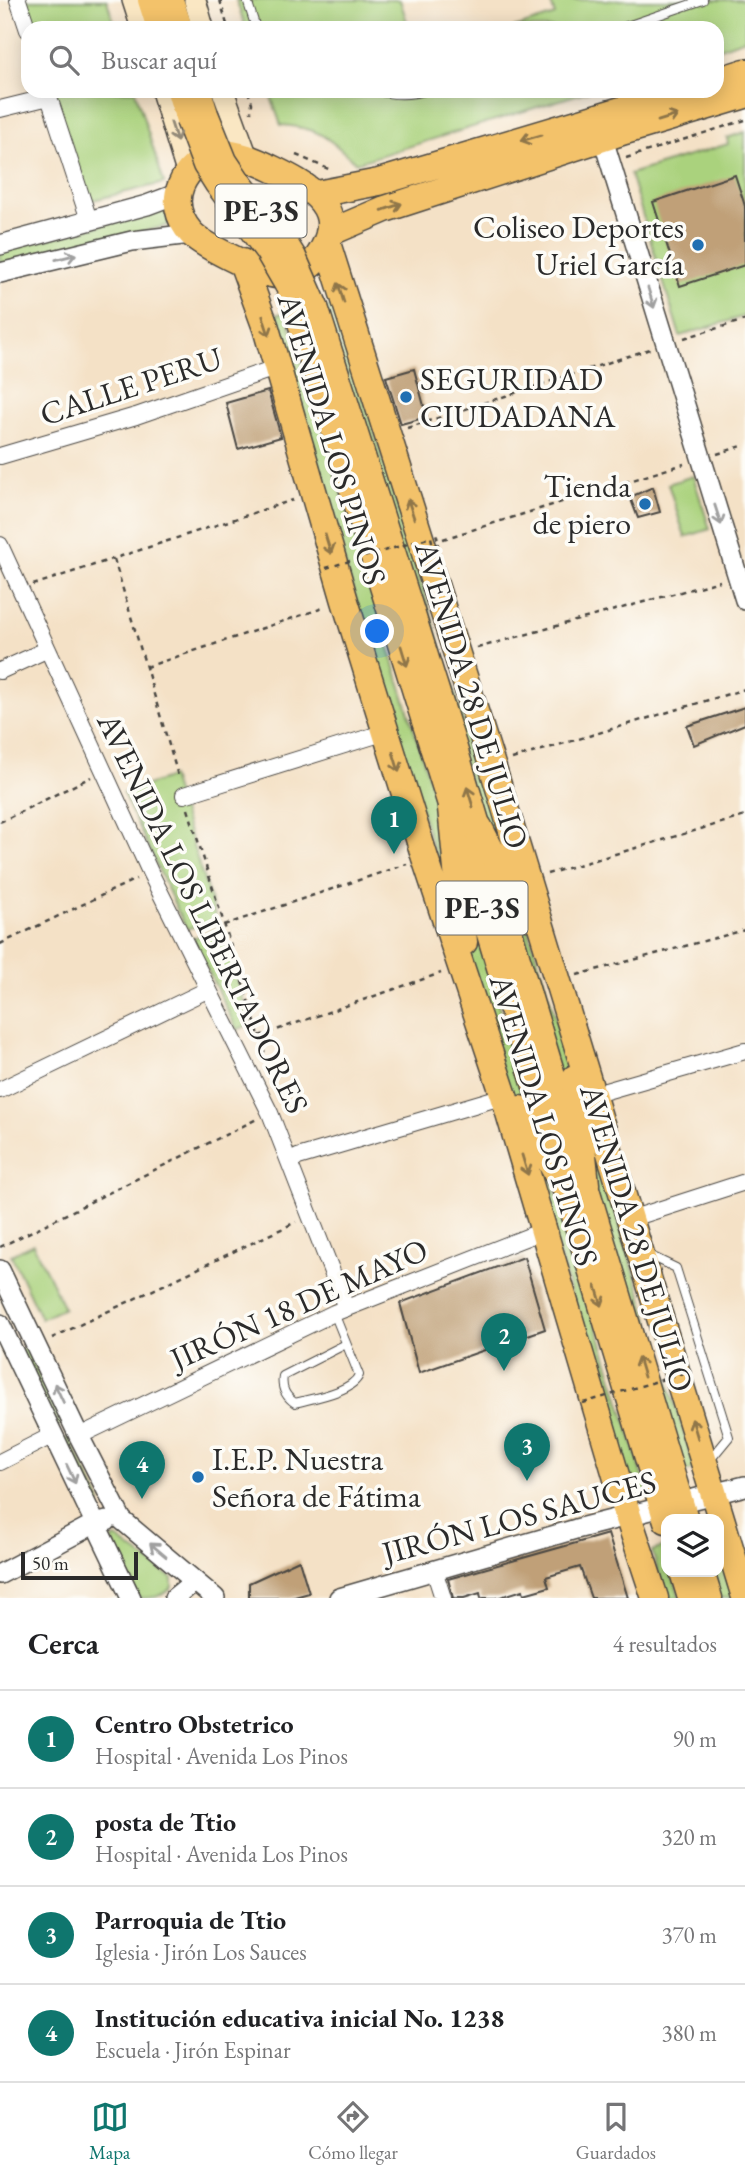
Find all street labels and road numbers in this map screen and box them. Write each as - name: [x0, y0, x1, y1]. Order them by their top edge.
- road number: PE-3S: [216, 184, 306, 238]
- street label: AVENIDA LOS PINOS: [267, 287, 396, 590]
- street label: CALLE PERU: [35, 337, 228, 435]
- street label: AVENIDA 28 DE JULIO: [405, 535, 539, 854]
- street label: AVENIDA LOS LIBERTADORES: [87, 705, 318, 1120]
- road number: PE-3S: [436, 882, 528, 934]
- street label: AVENIDA LOS PINOS: [479, 968, 608, 1271]
- street label: AVENIDA 28 DE JULIO: [570, 1078, 704, 1397]
- street label: JIRÓN 18 DE MAYO: [161, 1228, 434, 1381]
- street label: JIRÓN LOS SAUCES: [375, 1460, 660, 1574]

